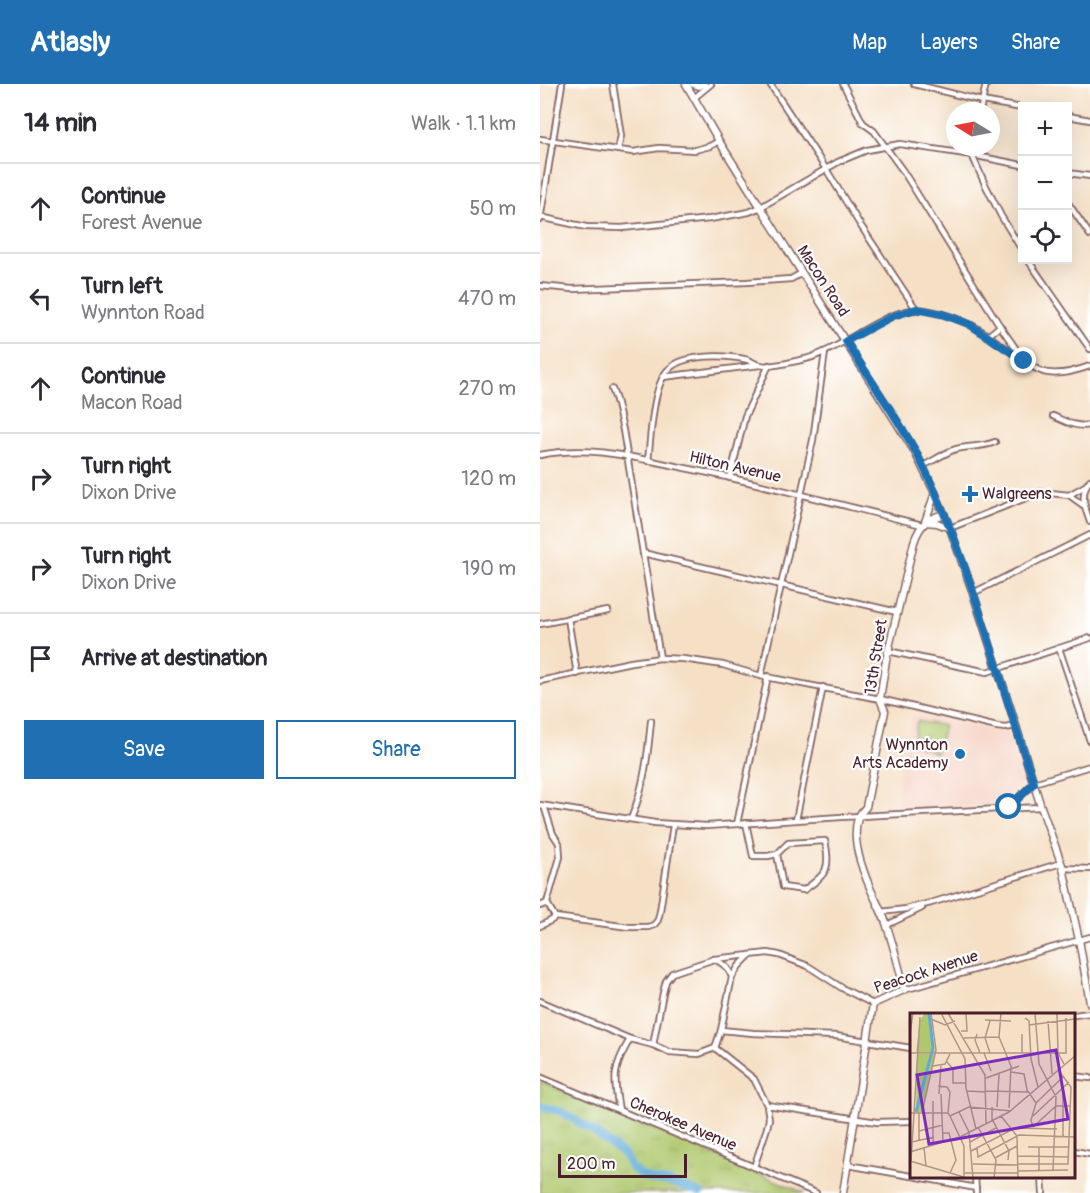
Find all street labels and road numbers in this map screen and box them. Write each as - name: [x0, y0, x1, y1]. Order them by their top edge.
- street label: Macon Road: [793, 242, 853, 320]
- street label: Hilton Avenue: [687, 447, 783, 487]
- street label: 13th Street: [860, 617, 892, 696]
- street label: Peacock Avenue: [871, 946, 981, 998]
- street label: Cherokee Avenue: [626, 1092, 740, 1156]

